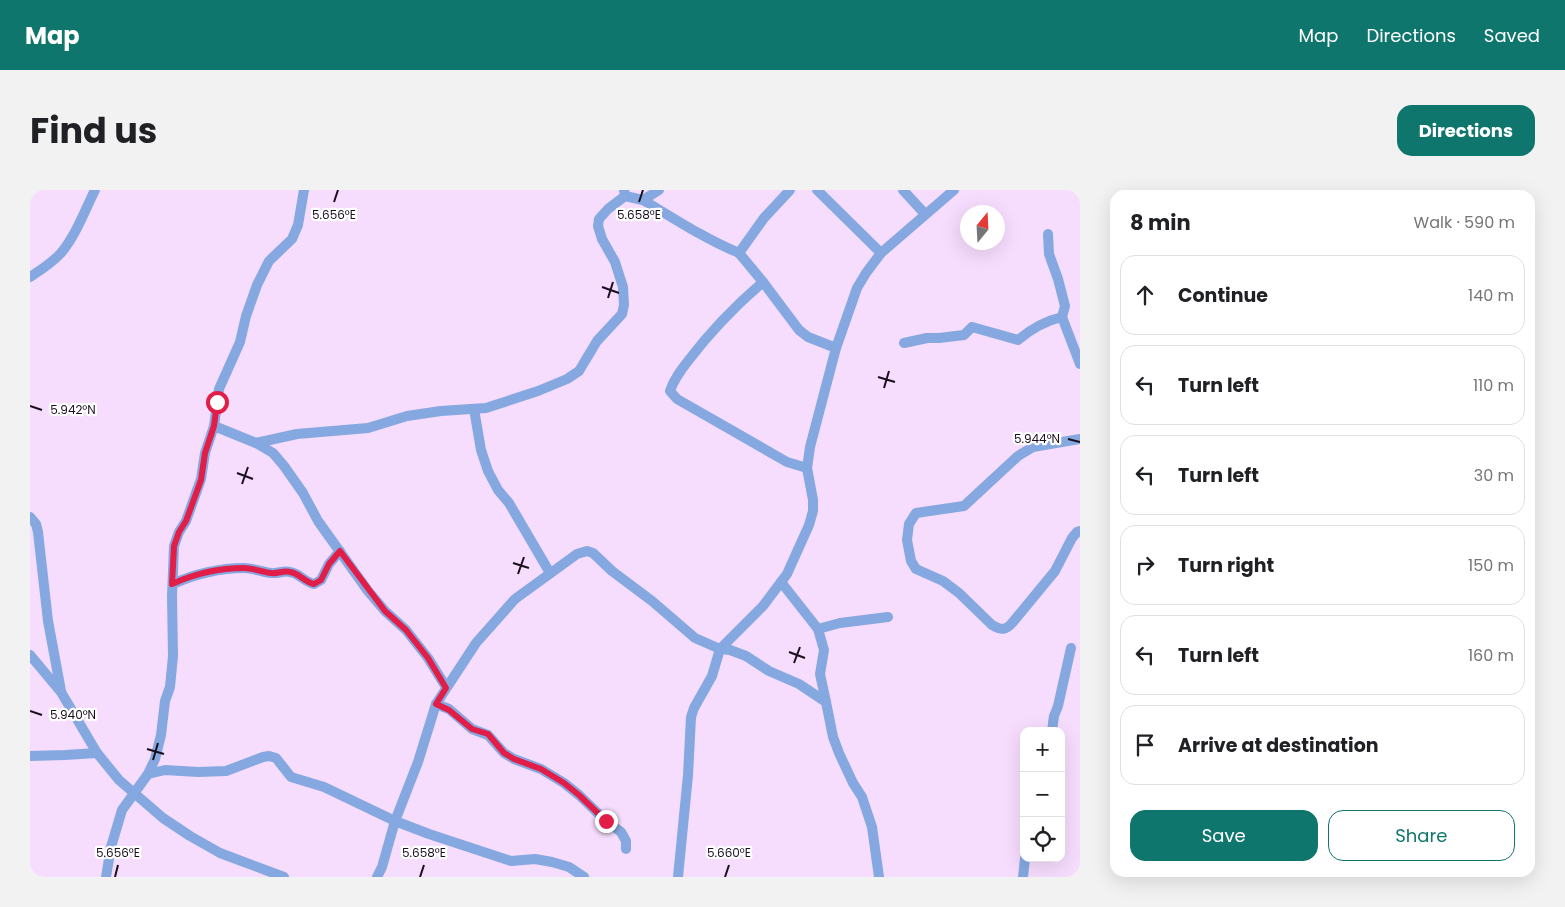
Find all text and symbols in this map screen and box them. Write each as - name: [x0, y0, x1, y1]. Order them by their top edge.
- text: Map: [25, 19, 80, 52]
- text: Map: [1299, 23, 1338, 48]
- text: Directions: [1366, 23, 1456, 48]
- text: Saved: [1484, 23, 1540, 48]
- button: Directions: [1397, 105, 1535, 156]
- text: Find us: [30, 106, 157, 155]
- north arrow: [960, 205, 1005, 250]
- text: 5.656°E: [312, 206, 356, 223]
- text: 5.658°E: [617, 206, 661, 223]
- text: 8 min: [1130, 208, 1191, 237]
- text: Walk · 590 m: [1414, 211, 1515, 234]
- icon: ahead: [1131, 281, 1159, 309]
- text: Continue: [1178, 282, 1268, 309]
- text: 140 m: [1468, 284, 1514, 307]
- icon: left: [1131, 371, 1159, 399]
- text: Turn left: [1178, 372, 1259, 399]
- text: 110 m: [1473, 374, 1514, 397]
- route start: [206, 391, 229, 414]
- text: 5.942°N: [50, 401, 96, 418]
- text: 5.944°N: [1014, 430, 1060, 447]
- icon: left: [1131, 461, 1159, 489]
- text: Turn left: [1178, 462, 1259, 489]
- text: 30 m: [1474, 464, 1514, 487]
- icon: right: [1131, 551, 1159, 579]
- text: Turn right: [1178, 552, 1274, 579]
- text: 150 m: [1468, 554, 1514, 577]
- icon: left: [1131, 641, 1159, 669]
- text: Turn left: [1178, 642, 1259, 669]
- text: 160 m: [1468, 644, 1514, 667]
- text: 5.940°N: [50, 706, 96, 723]
- map controls: [1020, 727, 1065, 862]
- button: +: [1020, 727, 1065, 772]
- icon: arrive: [1131, 731, 1159, 759]
- text: Arrive at destination: [1178, 732, 1379, 759]
- button: −: [1020, 772, 1065, 817]
- route end: [595, 810, 618, 833]
- button: Save: [1130, 810, 1318, 861]
- button: Share: [1328, 810, 1515, 861]
- button: locate: [1020, 817, 1065, 862]
- text: 5.656°E: [96, 844, 140, 861]
- text: 5.658°E: [402, 844, 446, 861]
- text: 5.660°E: [707, 844, 751, 861]

